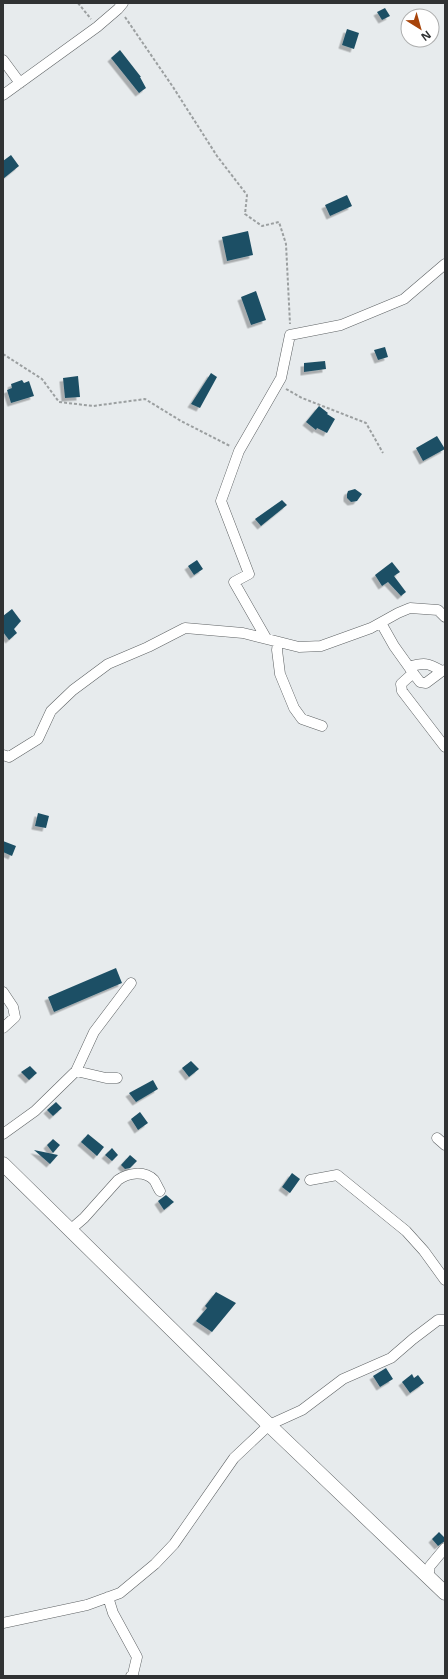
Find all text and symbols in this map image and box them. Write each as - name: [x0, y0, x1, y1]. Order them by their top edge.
- north arrow: [400, 8, 440, 48]
- text: N: [418, 28, 434, 45]

